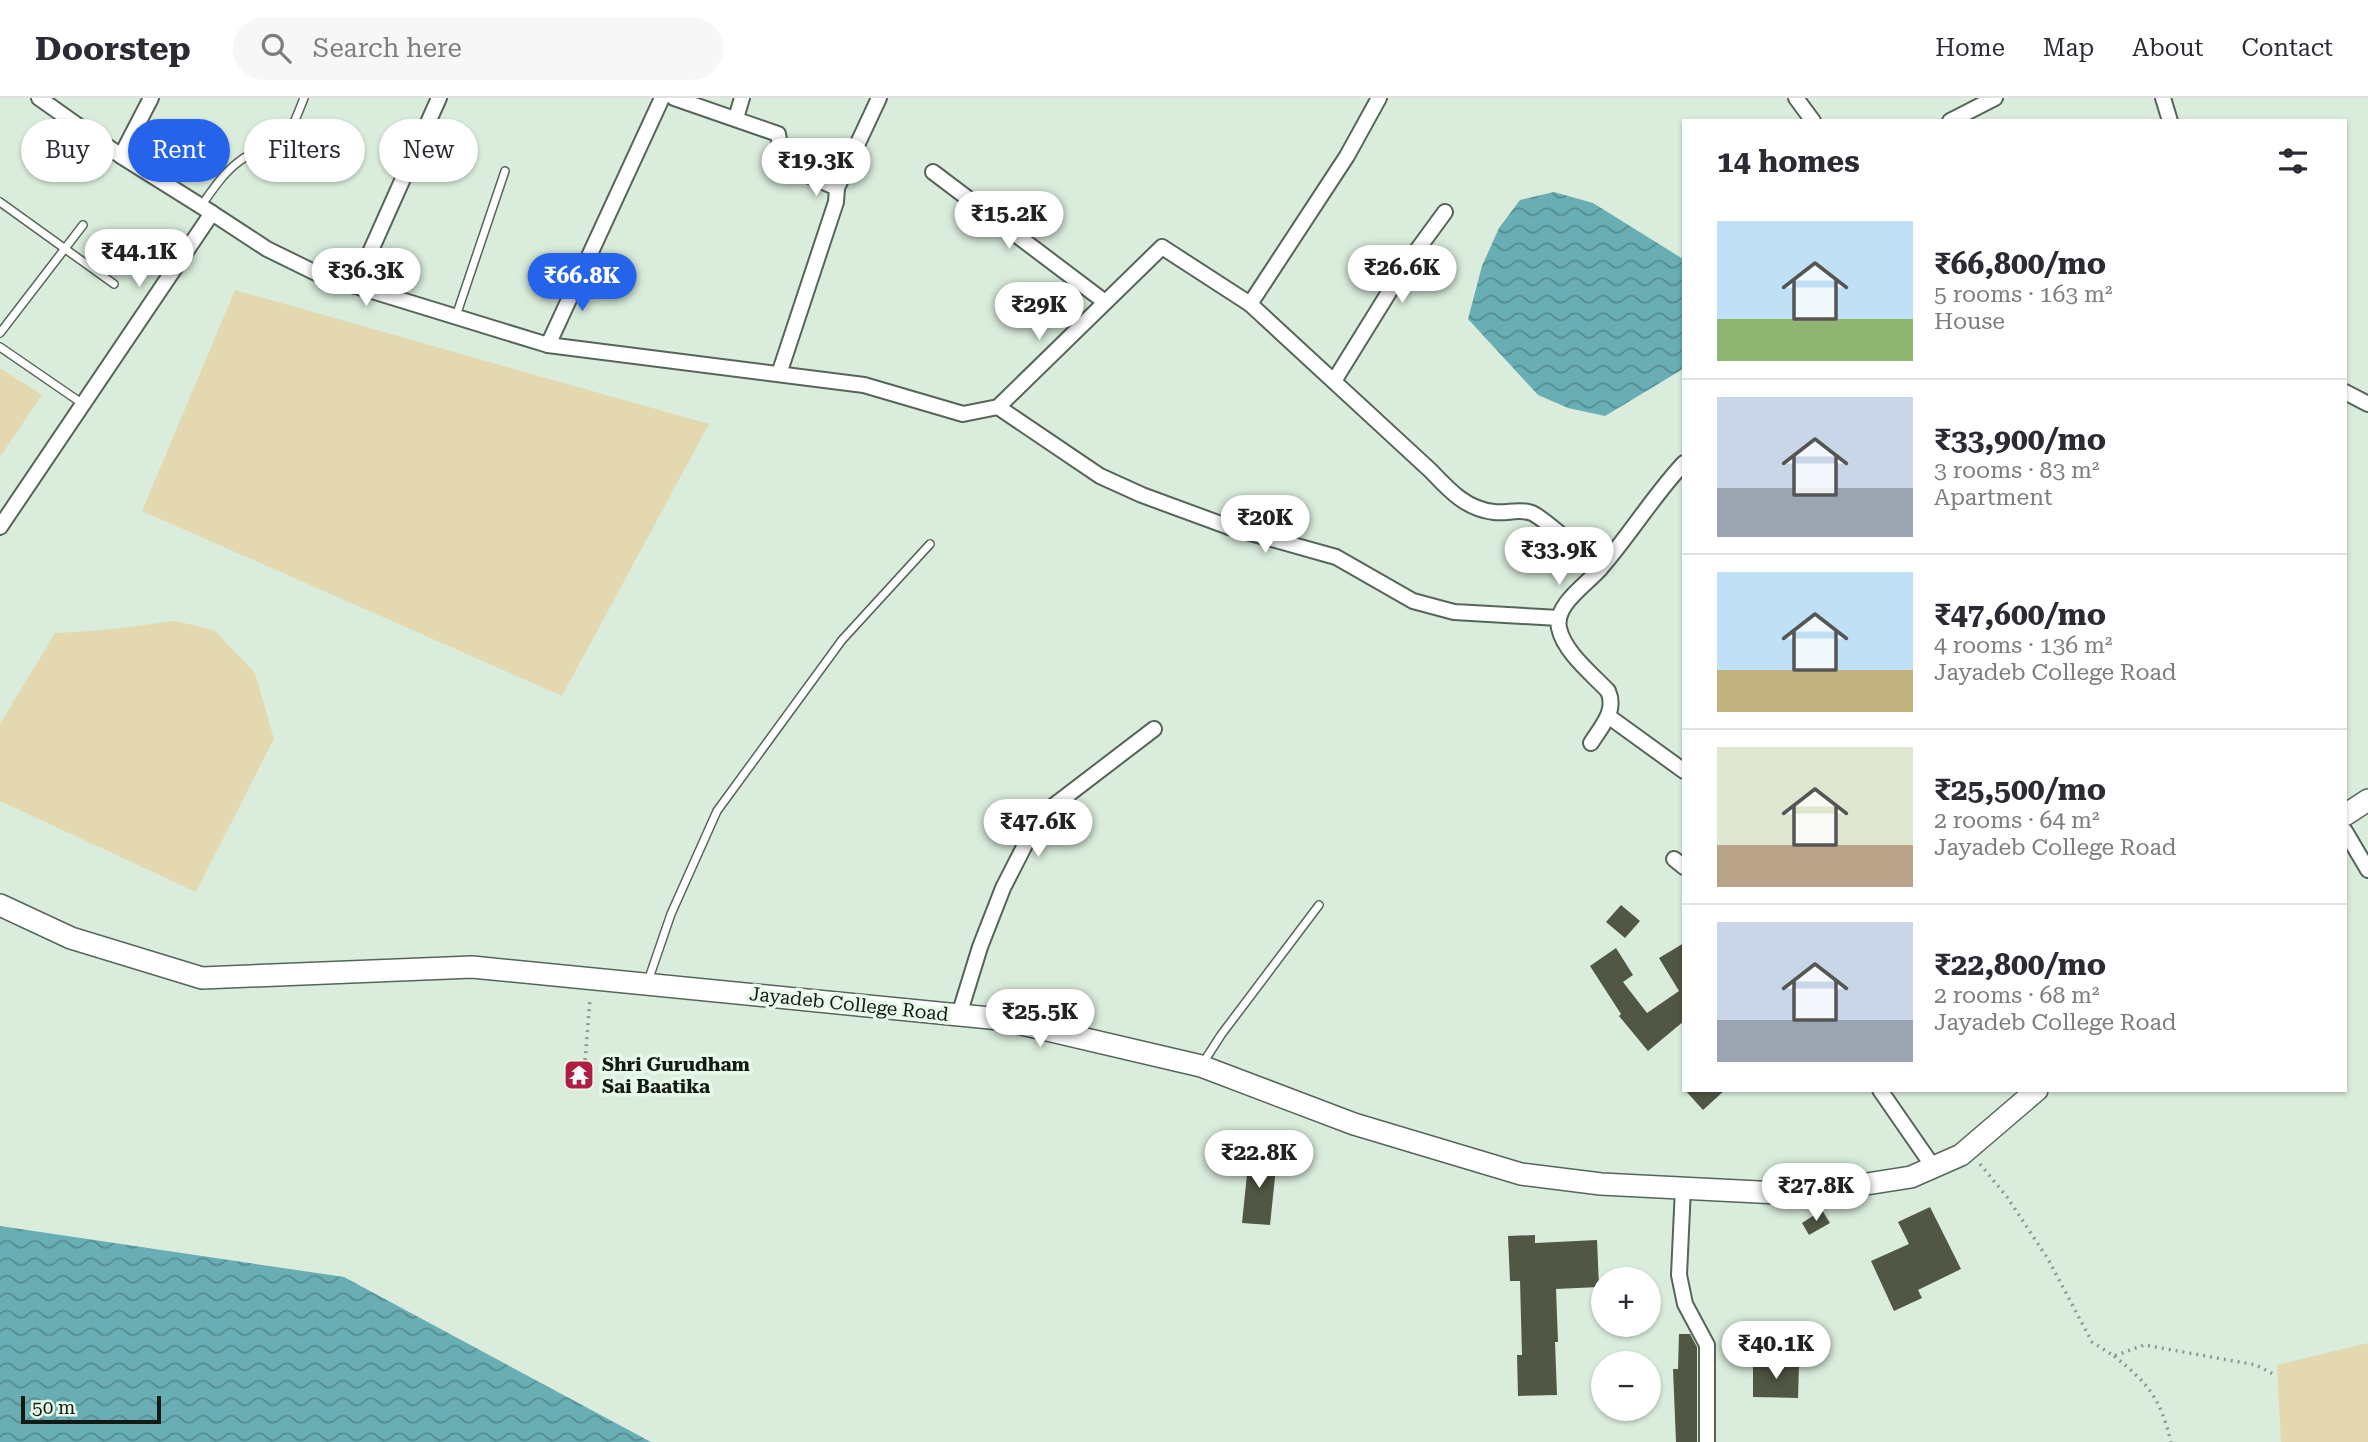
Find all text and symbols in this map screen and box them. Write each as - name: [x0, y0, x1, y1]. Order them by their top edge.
- search box: [233, 17, 723, 80]
- text: Doorstep: [35, 29, 191, 68]
- icon: search: [257, 29, 295, 67]
- text: Search here: [313, 33, 462, 63]
- text: Home: [1935, 34, 2005, 62]
- text: Map: [2043, 34, 2094, 62]
- text: About: [2132, 34, 2203, 62]
- text: Contact: [2241, 34, 2333, 62]
- chip: Buy: [21, 119, 114, 182]
- chip: Rent: [128, 119, 230, 182]
- chip: Filters: [244, 119, 365, 182]
- chip: New: [379, 119, 478, 182]
- pin: ₹19.3K: [759, 139, 873, 198]
- icon: filters: [2274, 142, 2312, 180]
- text: 14 homes: [1717, 144, 1860, 179]
- text: ₹19.3K: [778, 147, 854, 174]
- pin: ₹15.2K: [952, 192, 1066, 251]
- text: ₹15.2K: [971, 200, 1047, 227]
- pin: ₹44.1K: [82, 230, 196, 289]
- text: ₹44.1K: [101, 238, 177, 265]
- pin: ₹26.6K: [1345, 246, 1459, 305]
- text: ₹66,800/mo: [1934, 246, 2106, 281]
- pin: ₹36.3K: [309, 248, 423, 308]
- icon: home: [1773, 249, 1857, 333]
- pin: ₹66.8K: [525, 254, 639, 313]
- text: ₹26.6K: [1364, 254, 1440, 281]
- text: ₹36.3K: [328, 257, 404, 284]
- text: ₹66.8K: [544, 262, 620, 289]
- text: 5 rooms · 163 m²: [1934, 281, 2112, 308]
- pin: ₹29K: [998, 282, 1080, 342]
- text: ₹29K: [1011, 291, 1067, 318]
- text: House: [1934, 308, 2005, 335]
- text: ₹33,900/mo: [1934, 422, 2106, 457]
- icon: home: [1773, 425, 1857, 509]
- text: 3 rooms · 83 m²: [1934, 457, 2100, 484]
- text: Apartment: [1934, 484, 2053, 511]
- pin: ₹20K: [1224, 496, 1306, 555]
- text: ₹20K: [1237, 504, 1293, 531]
- pin: ₹33.9K: [1502, 528, 1616, 587]
- text: ₹33.9K: [1521, 536, 1597, 563]
- text: ₹47,600/mo: [1934, 597, 2106, 632]
- icon: home: [1773, 600, 1857, 684]
- text: 4 rooms · 136 m²: [1934, 632, 2112, 659]
- text: Jayadeb College Road: [1934, 659, 2176, 686]
- text: ₹25,500/mo: [1934, 772, 2106, 807]
- icon: home: [1773, 775, 1857, 859]
- pin: ₹47.6K: [981, 800, 1095, 859]
- text: 2 rooms · 64 m²: [1934, 807, 2100, 834]
- text: ₹47.6K: [1000, 808, 1076, 835]
- text: Jayadeb College Road: [1934, 834, 2176, 861]
- text: ₹22,800/mo: [1934, 947, 2106, 982]
- icon: home: [1773, 950, 1857, 1034]
- street label: Jayadeb College Road: [748, 982, 950, 1026]
- text: 2 rooms · 68 m²: [1934, 982, 2100, 1009]
- pin: ₹25.5K: [983, 990, 1097, 1049]
- text: ₹25.5K: [1002, 998, 1078, 1025]
- text: Jayadeb College Road: [1934, 1009, 2176, 1036]
- place label: Shri Gurudham Sai Baatika: [602, 1053, 751, 1098]
- temple icon: Shri Gurudham Sai Baatika: [562, 1058, 596, 1092]
- pin: ₹22.8K: [1202, 1130, 1316, 1190]
- text: ₹22.8K: [1221, 1139, 1297, 1166]
- pin: ₹27.8K: [1759, 1164, 1873, 1223]
- text: ₹27.8K: [1778, 1172, 1854, 1199]
- map controls: [1591, 1267, 1661, 1421]
- button: +: [1591, 1267, 1661, 1337]
- pin: ₹40.1K: [1719, 1322, 1833, 1381]
- text: ₹40.1K: [1738, 1330, 1814, 1357]
- button: −: [1591, 1351, 1661, 1421]
- scale bar: [21, 1393, 161, 1425]
- text: 50 m: [32, 1396, 75, 1419]

